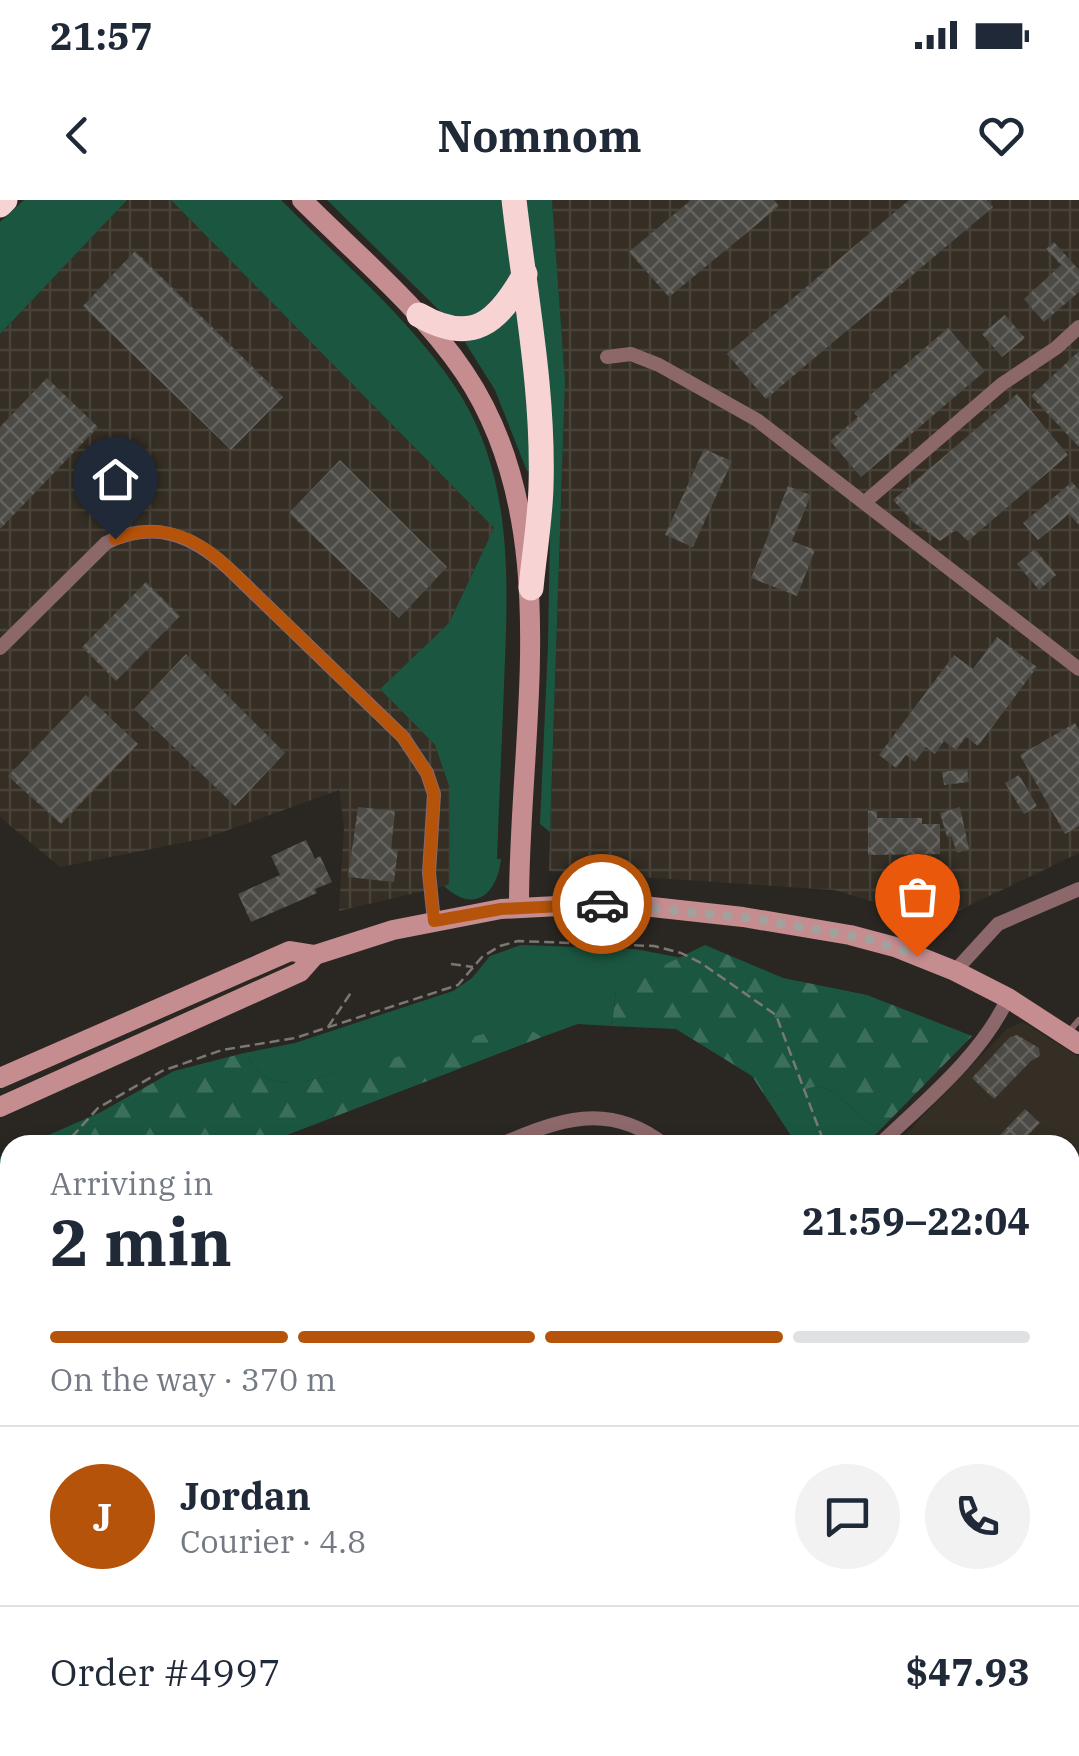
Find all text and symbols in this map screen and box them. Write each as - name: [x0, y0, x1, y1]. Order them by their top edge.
- text: 21:57: [50, 11, 153, 60]
- text: Nomnom: [437, 106, 642, 164]
- icon: back: [50, 108, 105, 163]
- icon: heart: [974, 108, 1029, 163]
- pin: [73, 437, 158, 540]
- icon: home: [88, 452, 143, 507]
- courier: [552, 854, 652, 954]
- pin: [875, 854, 960, 957]
- icon: bag: [890, 869, 945, 924]
- icon: car: [575, 877, 630, 932]
- text: Arriving in: [50, 1162, 213, 1204]
- text: 21:59–22:04: [802, 1196, 1030, 1245]
- text: 2 min: [50, 1199, 232, 1284]
- text: On the way · 370 m: [50, 1358, 336, 1400]
- button: chat: [795, 1464, 900, 1569]
- button: phone: [925, 1464, 1030, 1569]
- text: Jordan: [180, 1471, 311, 1520]
- text: J: [93, 1492, 112, 1541]
- text: Courier · 4.8: [180, 1520, 366, 1562]
- text: Order #4997: [50, 1647, 281, 1696]
- text: $47.93: [905, 1647, 1030, 1696]

